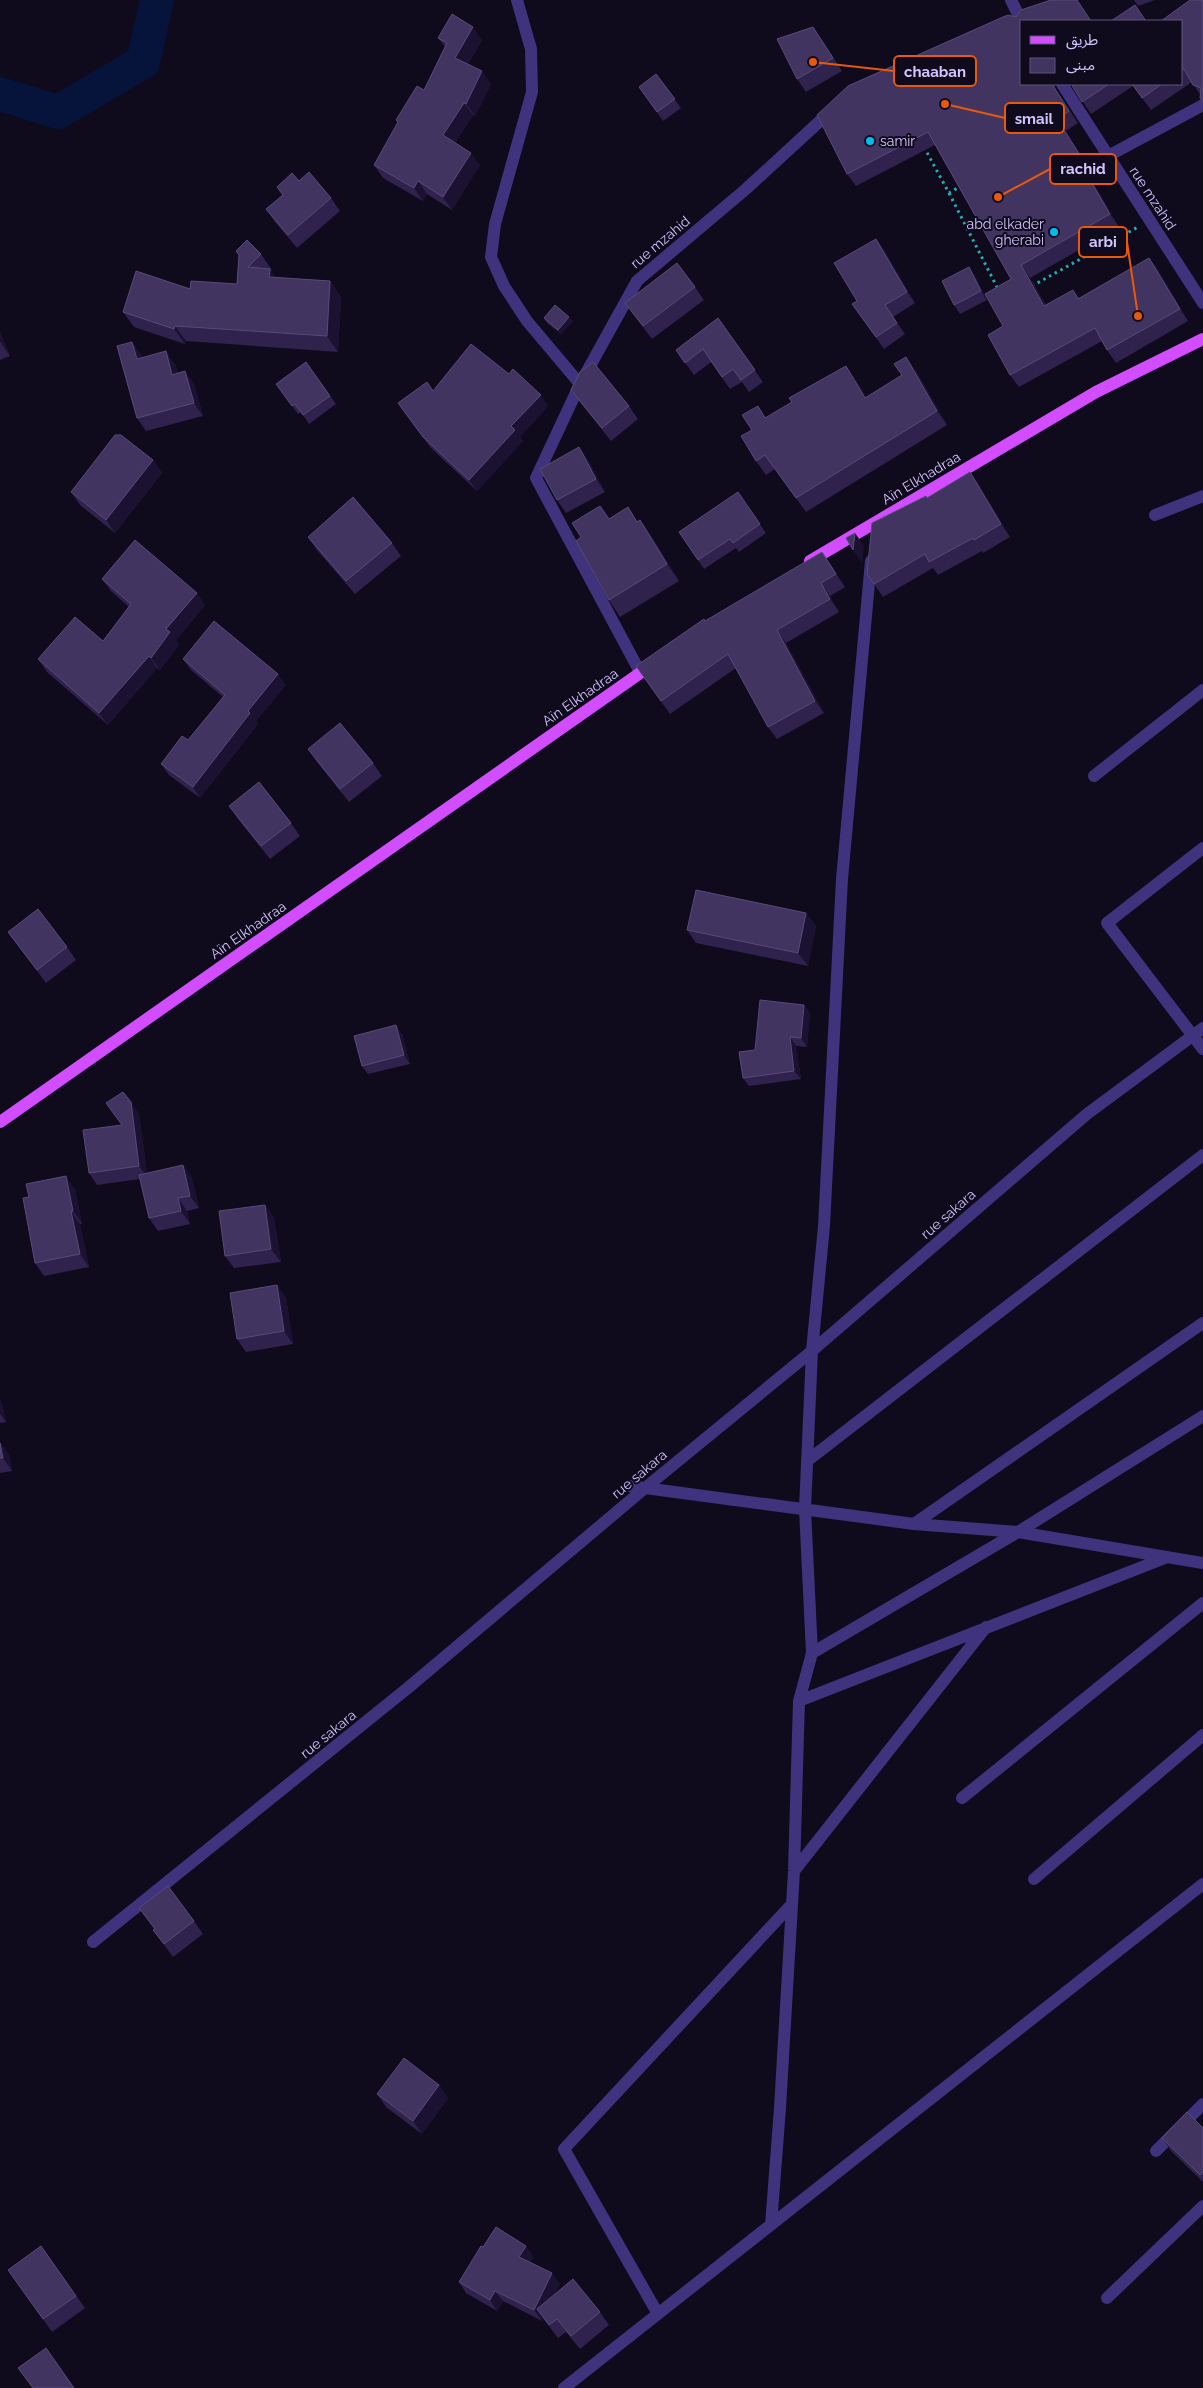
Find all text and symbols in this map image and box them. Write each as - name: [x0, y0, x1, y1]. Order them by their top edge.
- legend: [1020, 20, 1183, 85]
- text: طريق: [1066, 31, 1098, 50]
- callout: chaaban: [894, 56, 976, 86]
- text: مبنى: [1066, 56, 1095, 74]
- text: chaaban: [904, 63, 966, 81]
- callout: smail: [1005, 103, 1064, 133]
- text: smail: [1015, 110, 1054, 128]
- place label: samir: [880, 133, 915, 149]
- marker: samir: [864, 135, 876, 147]
- callout: rachid: [1050, 154, 1116, 184]
- text: rachid: [1060, 160, 1106, 178]
- street label: rue mzahid: [1127, 163, 1179, 233]
- street label: rue mzahid: [627, 213, 693, 271]
- place label: abd elkader gherabi: [967, 216, 1044, 248]
- marker: abd elkader gherabi: [1048, 226, 1060, 238]
- callout: arbi: [1079, 227, 1127, 257]
- text: arbi: [1089, 233, 1117, 251]
- street label: Aïn Elkhadraa: [879, 448, 963, 508]
- street label: Aïn Elkhadraa: [539, 665, 621, 729]
- street label: Aïn Elkhadraa: [207, 898, 289, 962]
- street label: rue sakara: [917, 1186, 979, 1242]
- street label: rue sakara: [608, 1446, 670, 1502]
- street label: rue sakara: [297, 1707, 359, 1761]

